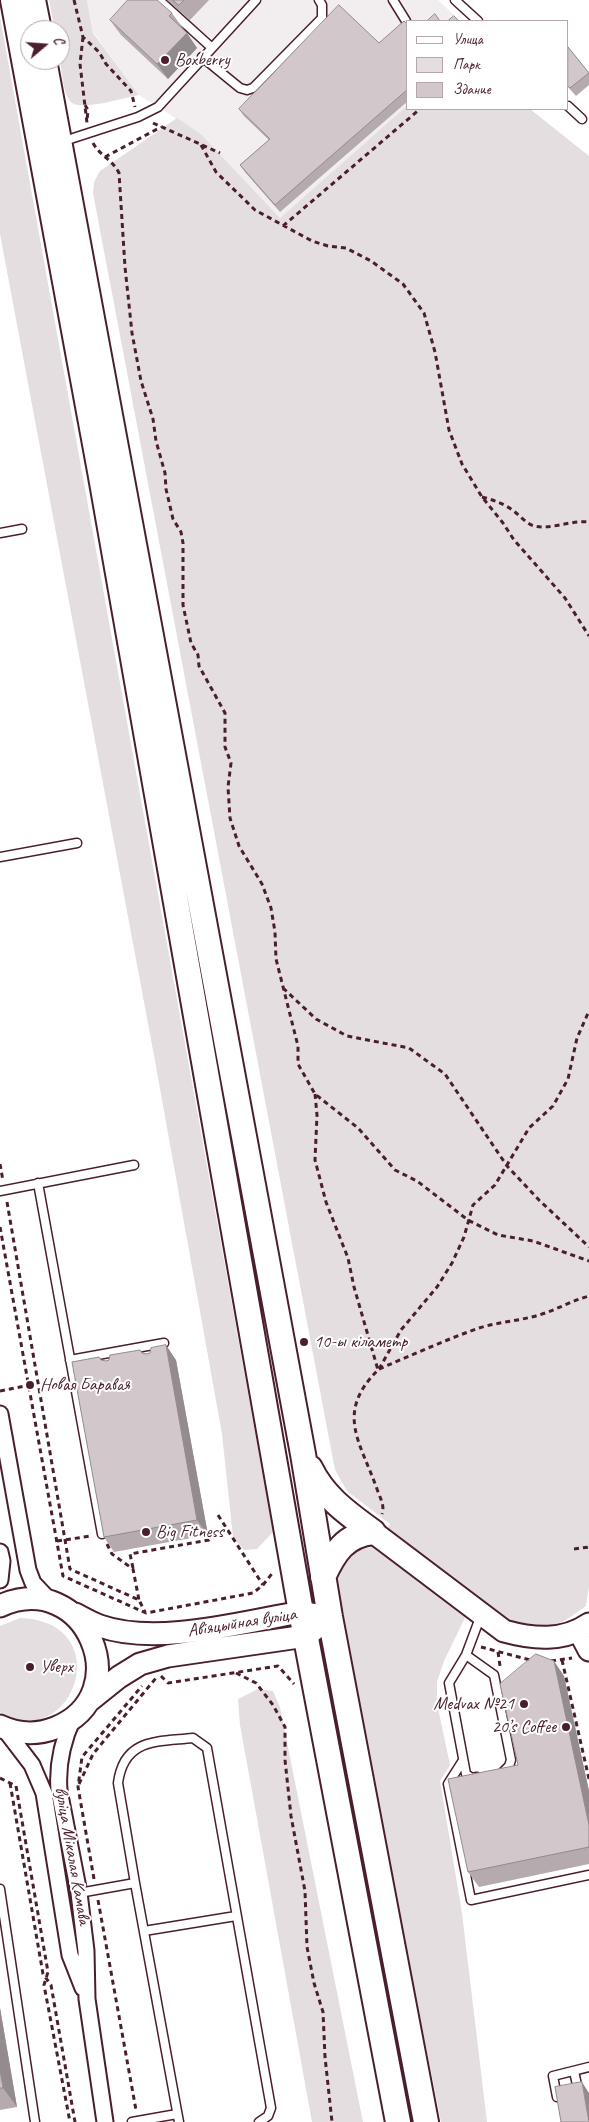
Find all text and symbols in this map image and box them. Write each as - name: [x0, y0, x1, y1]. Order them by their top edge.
- north arrow: [20, 20, 70, 70]
- legend: [406, 20, 569, 110]
- text: Улица: [453, 30, 483, 49]
- text: С: [50, 35, 68, 46]
- place label: Boxberry: [175, 49, 230, 71]
- marker: Boxberry: [159, 54, 171, 66]
- text: Парк: [453, 55, 480, 74]
- text: Здание: [453, 80, 491, 99]
- place label: 10-ы кіламетр: [314, 1331, 407, 1353]
- marker: 10-ы кіламетр: [298, 1336, 310, 1348]
- place label: Новая Баравая: [40, 1374, 130, 1396]
- marker: Новая Баравая: [24, 1379, 36, 1391]
- place label: Big Fitness: [156, 1521, 224, 1543]
- marker: Big Fitness: [140, 1526, 152, 1538]
- street label: Авіяцыйная вуліца: [186, 1604, 298, 1642]
- place label: Уверх: [40, 1656, 73, 1678]
- marker: Уверх: [24, 1661, 36, 1673]
- place label: Medvax №21: [433, 1693, 514, 1715]
- marker: Medvax №21: [518, 1698, 530, 1710]
- place label: 20’s Coffee: [492, 1716, 556, 1738]
- marker: 20’s Coffee: [560, 1721, 572, 1733]
- street label: вуліца Мікалая Камава: [49, 1785, 95, 1927]

